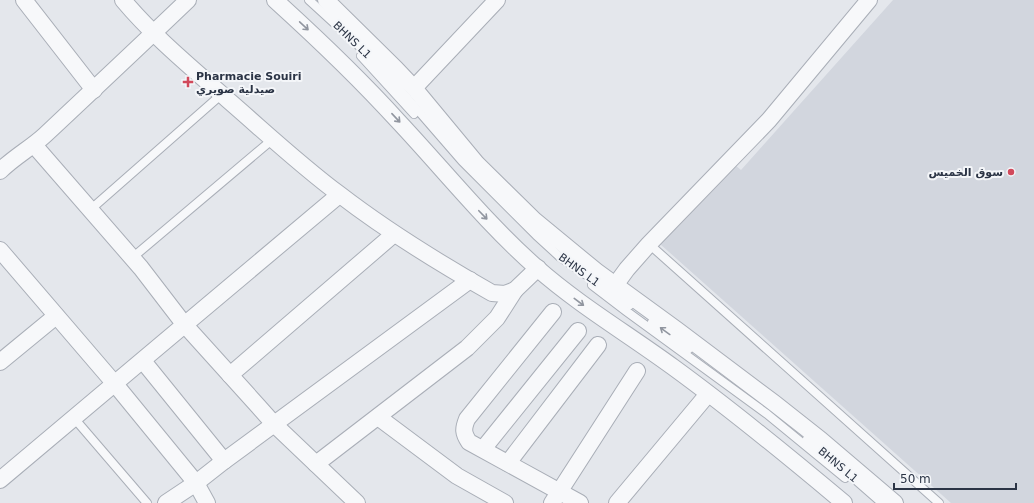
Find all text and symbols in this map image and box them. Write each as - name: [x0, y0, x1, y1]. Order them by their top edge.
- street label: BHNS L1: [330, 19, 374, 61]
- one-way arrow: [299, 22, 309, 31]
- place label: Pharmacie Souiri صيدلية صويري: [196, 70, 301, 96]
- marker: Pharmacie Souiri صيدلية صويري: [183, 77, 193, 87]
- one-way arrow: [391, 113, 401, 123]
- place label: سوق الخميس: [928, 166, 1003, 179]
- marker: سوق الخميس: [1006, 167, 1016, 177]
- one-way arrow: [478, 210, 487, 220]
- street label: BHNS L1: [556, 251, 602, 289]
- one-way arrow: [574, 298, 585, 306]
- one-way arrow: [660, 327, 671, 335]
- street label: BHNS L1: [816, 445, 860, 485]
- scale bar: [894, 465, 1016, 491]
- text: 50 m: [900, 472, 931, 486]

